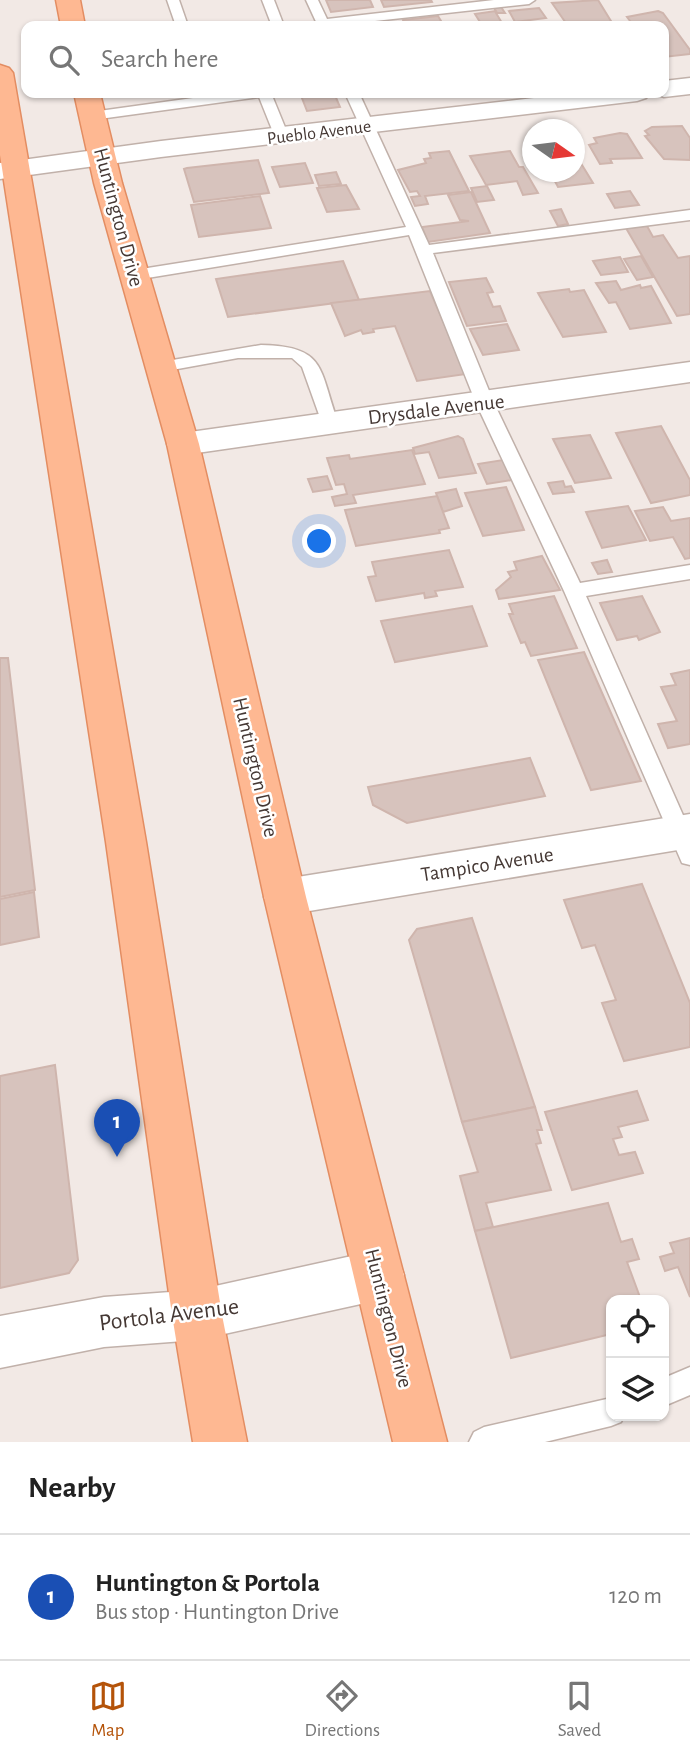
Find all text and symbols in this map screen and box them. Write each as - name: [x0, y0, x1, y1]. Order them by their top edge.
- search box: [21, 21, 669, 98]
- icon: search: [45, 41, 83, 79]
- text: Search here: [101, 46, 219, 72]
- street label: Pueblo Avenue: [266, 118, 372, 148]
- north arrow: [522, 119, 585, 182]
- street label: Huntington Drive: [90, 145, 147, 289]
- street label: Drysdale Avenue: [367, 391, 506, 428]
- your location: [302, 524, 336, 558]
- street label: Huntington Drive: [229, 695, 282, 839]
- street label: Tampico Avenue: [419, 844, 555, 885]
- pin: 1: [94, 1099, 140, 1157]
- street label: Huntington Drive: [361, 1246, 416, 1390]
- street label: Portola Avenue: [98, 1295, 240, 1335]
- map controls: [606, 1295, 669, 1421]
- button: locate: [606, 1295, 669, 1358]
- button: layers: [606, 1358, 669, 1421]
- text: Nearby: [28, 1473, 116, 1503]
- text: Huntington & Portola: [95, 1570, 320, 1596]
- text: 1: [47, 1585, 55, 1608]
- text: 120 m: [609, 1585, 662, 1608]
- text: Bus stop · Huntington Drive: [95, 1601, 339, 1624]
- tab: Map: [89, 1677, 127, 1742]
- tab: Directions: [304, 1677, 380, 1742]
- tab: Saved: [558, 1677, 601, 1742]

